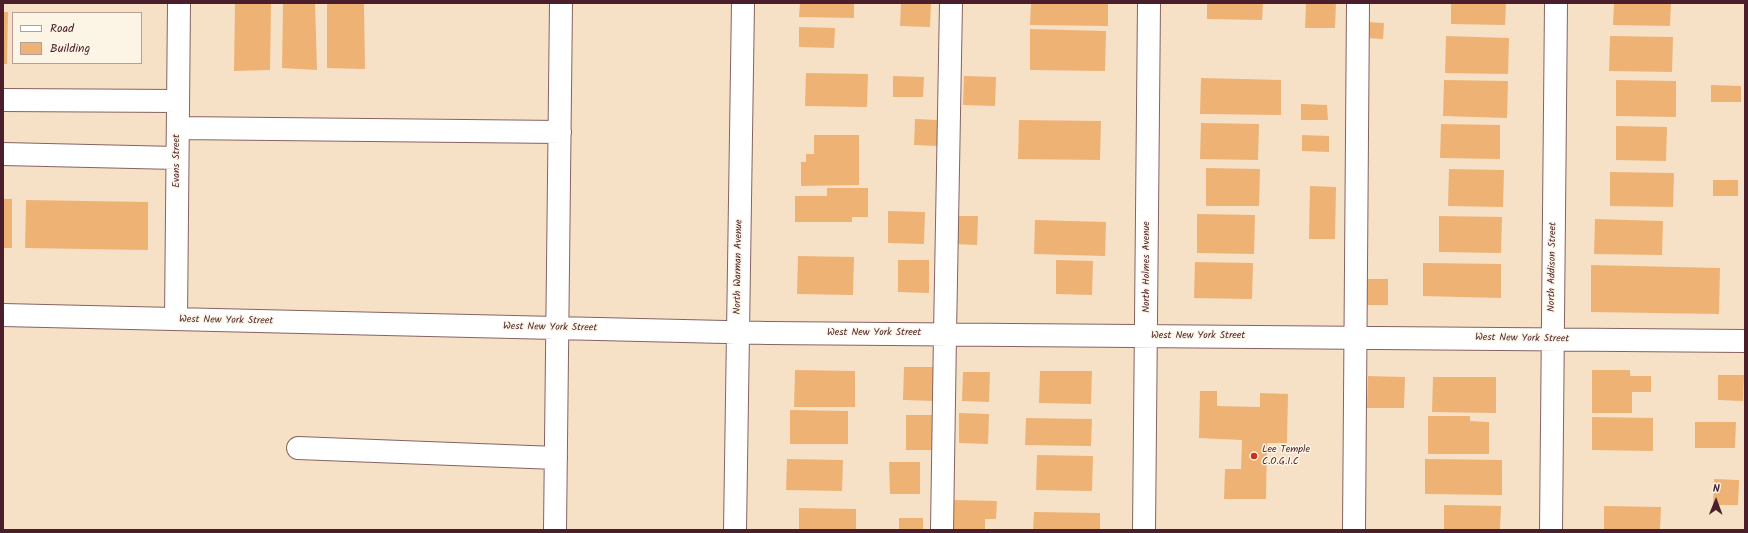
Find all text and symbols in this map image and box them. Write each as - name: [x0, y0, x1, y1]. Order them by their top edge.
- legend: [12, 12, 142, 64]
- text: Road: [50, 19, 74, 38]
- text: Building: [50, 39, 90, 58]
- street label: Evans Street: [171, 134, 183, 188]
- street label: North Warman Avenue: [732, 219, 746, 315]
- street label: North Holmes Avenue: [1141, 221, 1153, 313]
- street label: North Addison Street: [1546, 222, 1560, 312]
- street label: West New York Street: [179, 314, 273, 328]
- street label: West New York Street: [503, 321, 597, 335]
- street label: West New York Street: [827, 327, 921, 339]
- street label: West New York Street: [1151, 330, 1245, 342]
- street label: West New York Street: [1475, 332, 1569, 346]
- place label: Lee Temple C.O.G.I.C: [1262, 444, 1310, 468]
- marker: Lee Temple C.O.G.I.C: [1249, 451, 1259, 461]
- text: N: [1713, 480, 1720, 498]
- north arrow: [1696, 481, 1736, 521]

